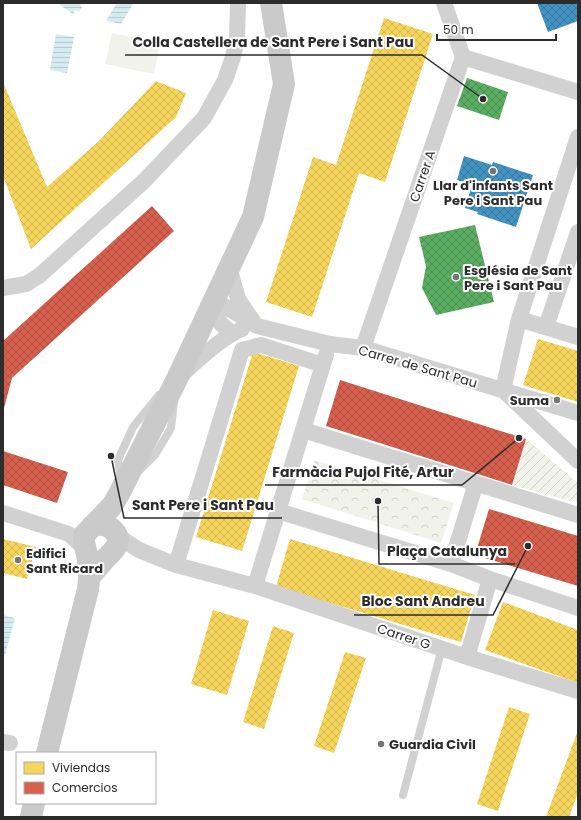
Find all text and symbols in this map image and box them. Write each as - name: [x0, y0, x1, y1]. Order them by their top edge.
- scale bar: [437, 16, 556, 42]
- text: 50 m: [443, 21, 474, 38]
- callout: Colla Castellera de Sant Pere i Sant Pau: [125, 29, 422, 55]
- text: Colla Castellera de Sant Pere i Sant Pau: [132, 32, 414, 52]
- street label: Carrer A: [405, 147, 440, 205]
- marker: Llar d'infants Sant Pere i Sant Pau: [488, 166, 498, 176]
- place label: Llar d'infants Sant Pere i Sant Pau: [433, 176, 553, 210]
- place label: Església de Sant Pere i Sant Pau: [464, 261, 572, 295]
- marker: Església de Sant Pere i Sant Pau: [451, 272, 461, 282]
- street label: Carrer de Sant Pau: [356, 340, 480, 393]
- place label: Suma: [510, 391, 549, 410]
- marker: Suma: [552, 395, 562, 405]
- callout: Farmàcia Pujol Fité, Artur: [265, 459, 462, 485]
- text: Farmàcia Pujol Fité, Artur: [272, 462, 454, 482]
- callout: Sant Pere i Sant Pau: [124, 492, 282, 518]
- text: Sant Pere i Sant Pau: [132, 495, 274, 515]
- callout: Plaça Catalunya: [379, 538, 515, 564]
- text: Plaça Catalunya: [387, 541, 507, 561]
- place label: Edifici Sant Ricard: [26, 544, 103, 578]
- marker: Edifici Sant Ricard: [13, 555, 23, 565]
- callout: Bloc Sant Andreu: [354, 589, 493, 615]
- text: Bloc Sant Andreu: [361, 591, 485, 611]
- street label: Carrer G: [375, 619, 433, 654]
- place label: Guardia Civil: [389, 735, 476, 754]
- marker: Guardia Civil: [376, 739, 386, 749]
- legend: [16, 752, 156, 804]
- text: Viviendas: [52, 759, 110, 776]
- text: Comercios: [52, 779, 117, 796]

